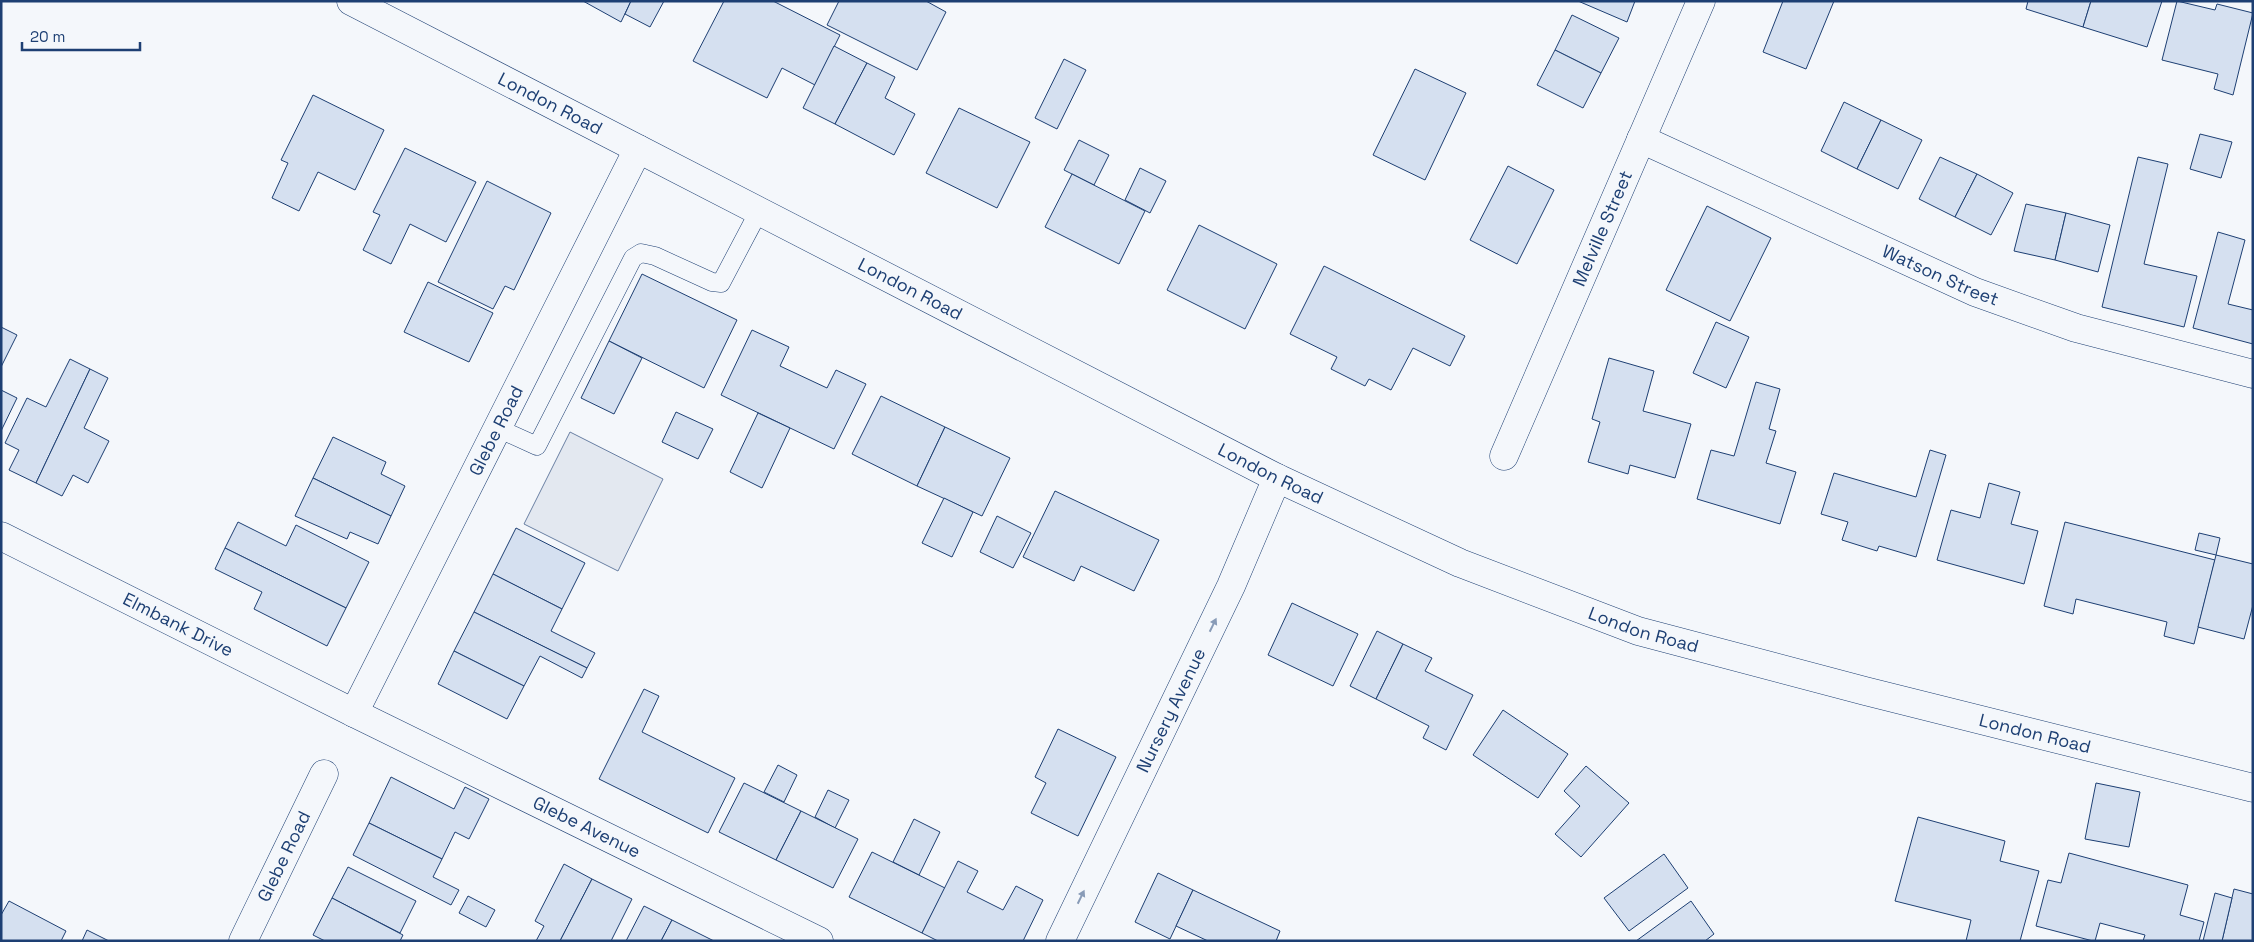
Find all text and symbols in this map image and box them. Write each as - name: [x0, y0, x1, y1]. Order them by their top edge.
- scale bar: [22, 20, 140, 52]
- text: 20 m: [30, 27, 65, 46]
- street label: London Road: [494, 67, 607, 140]
- street label: Melville Street: [1567, 167, 1637, 290]
- street label: Watson Street: [1879, 239, 2002, 310]
- street label: London Road: [854, 252, 967, 325]
- street label: Glebe Road: [463, 382, 528, 479]
- street label: London Road: [1214, 438, 1327, 509]
- street label: Elmbank Drive: [119, 587, 237, 662]
- street label: London Road: [1585, 601, 1701, 658]
- one-way arrow: [1208, 617, 1217, 632]
- street label: Nursery Avenue: [1131, 644, 1210, 776]
- street label: London Road: [1977, 708, 2093, 758]
- street label: Glebe Avenue: [529, 790, 645, 863]
- street label: Glebe Road: [252, 807, 315, 905]
- one-way arrow: [1077, 890, 1085, 904]

